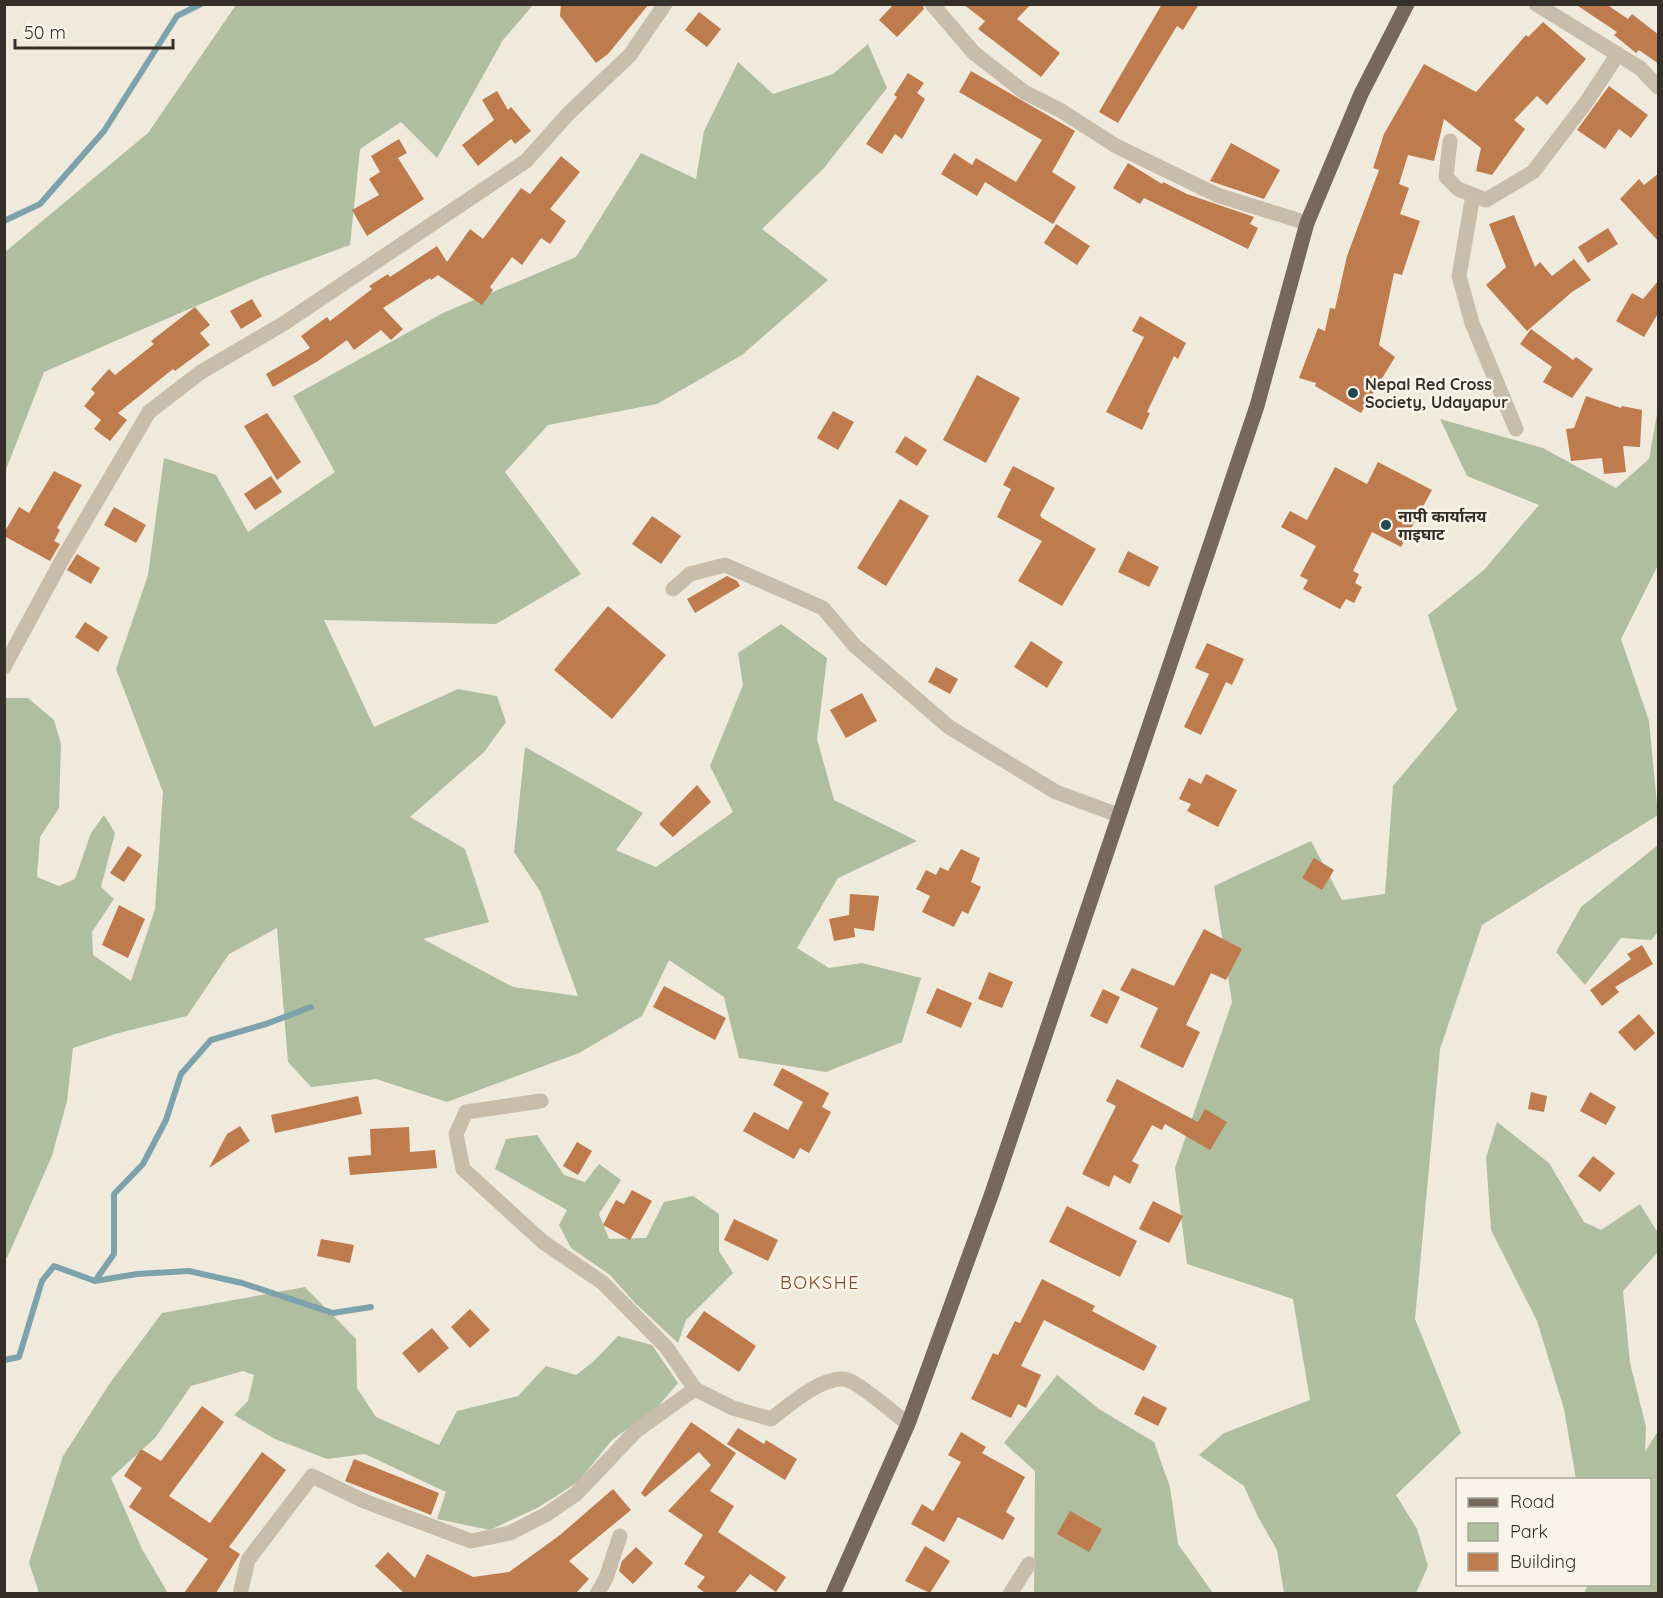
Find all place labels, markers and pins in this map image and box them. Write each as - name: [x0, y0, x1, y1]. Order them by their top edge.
- place label: Nepal Red Cross Society, Udayapur: [1365, 374, 1508, 412]
- marker: Nepal Red Cross Society, Udayapur: [1346, 386, 1360, 400]
- place label: नापी कार्यालय गाइघाट: [1398, 506, 1487, 544]
- marker: नापी कार्यालय गाइघाट: [1379, 518, 1393, 532]

